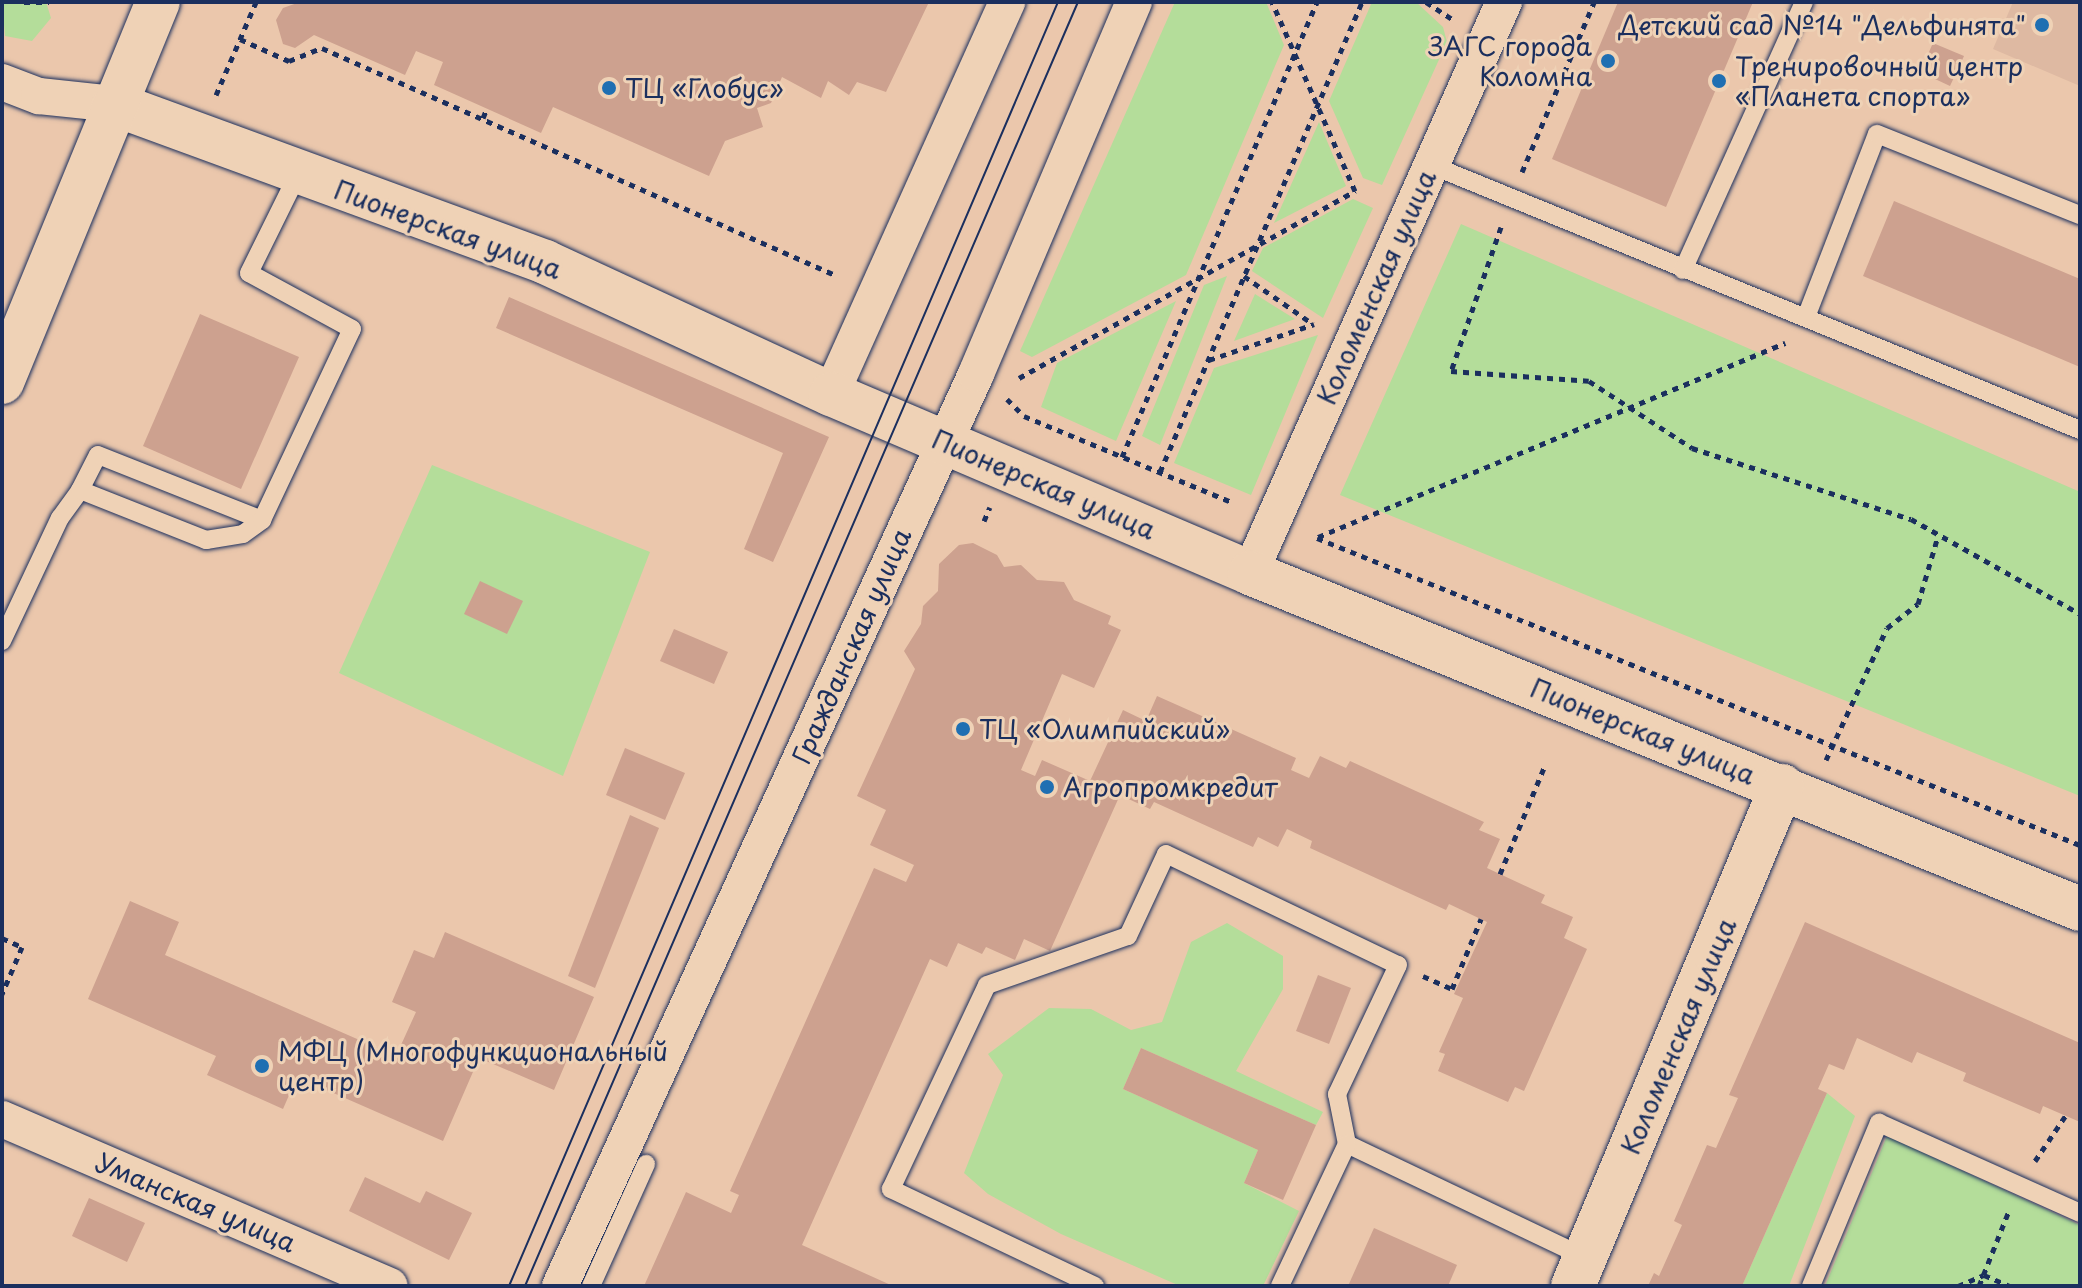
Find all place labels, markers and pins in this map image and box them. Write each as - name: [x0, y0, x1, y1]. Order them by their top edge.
- place label: Детский сад №14 "Дельфинята": [1616, 9, 2026, 41]
- marker: Детский сад №14 "Дельфинята": [2033, 16, 2051, 34]
- place label: ЗАГС города Коломна: [1428, 30, 1592, 92]
- place label: Тренировочный центр «Планета спорта»: [1735, 50, 2023, 112]
- marker: ЗАГС города Коломна: [1599, 52, 1617, 70]
- place label: ТЦ «Глобус»: [625, 72, 784, 104]
- marker: Тренировочный центр «Планета спорта»: [1710, 72, 1728, 90]
- marker: ТЦ «Глобус»: [600, 79, 618, 97]
- place label: ТЦ «Олимпийский»: [979, 713, 1231, 745]
- marker: ТЦ «Олимпийский»: [954, 720, 972, 738]
- place label: Агропромкредит: [1063, 771, 1277, 803]
- marker: Агропромкредит: [1038, 778, 1056, 796]
- place label: МФЦ (Многофункциональный центр): [278, 1035, 667, 1096]
- marker: МФЦ (Многофункциональный центр): [253, 1057, 271, 1075]

